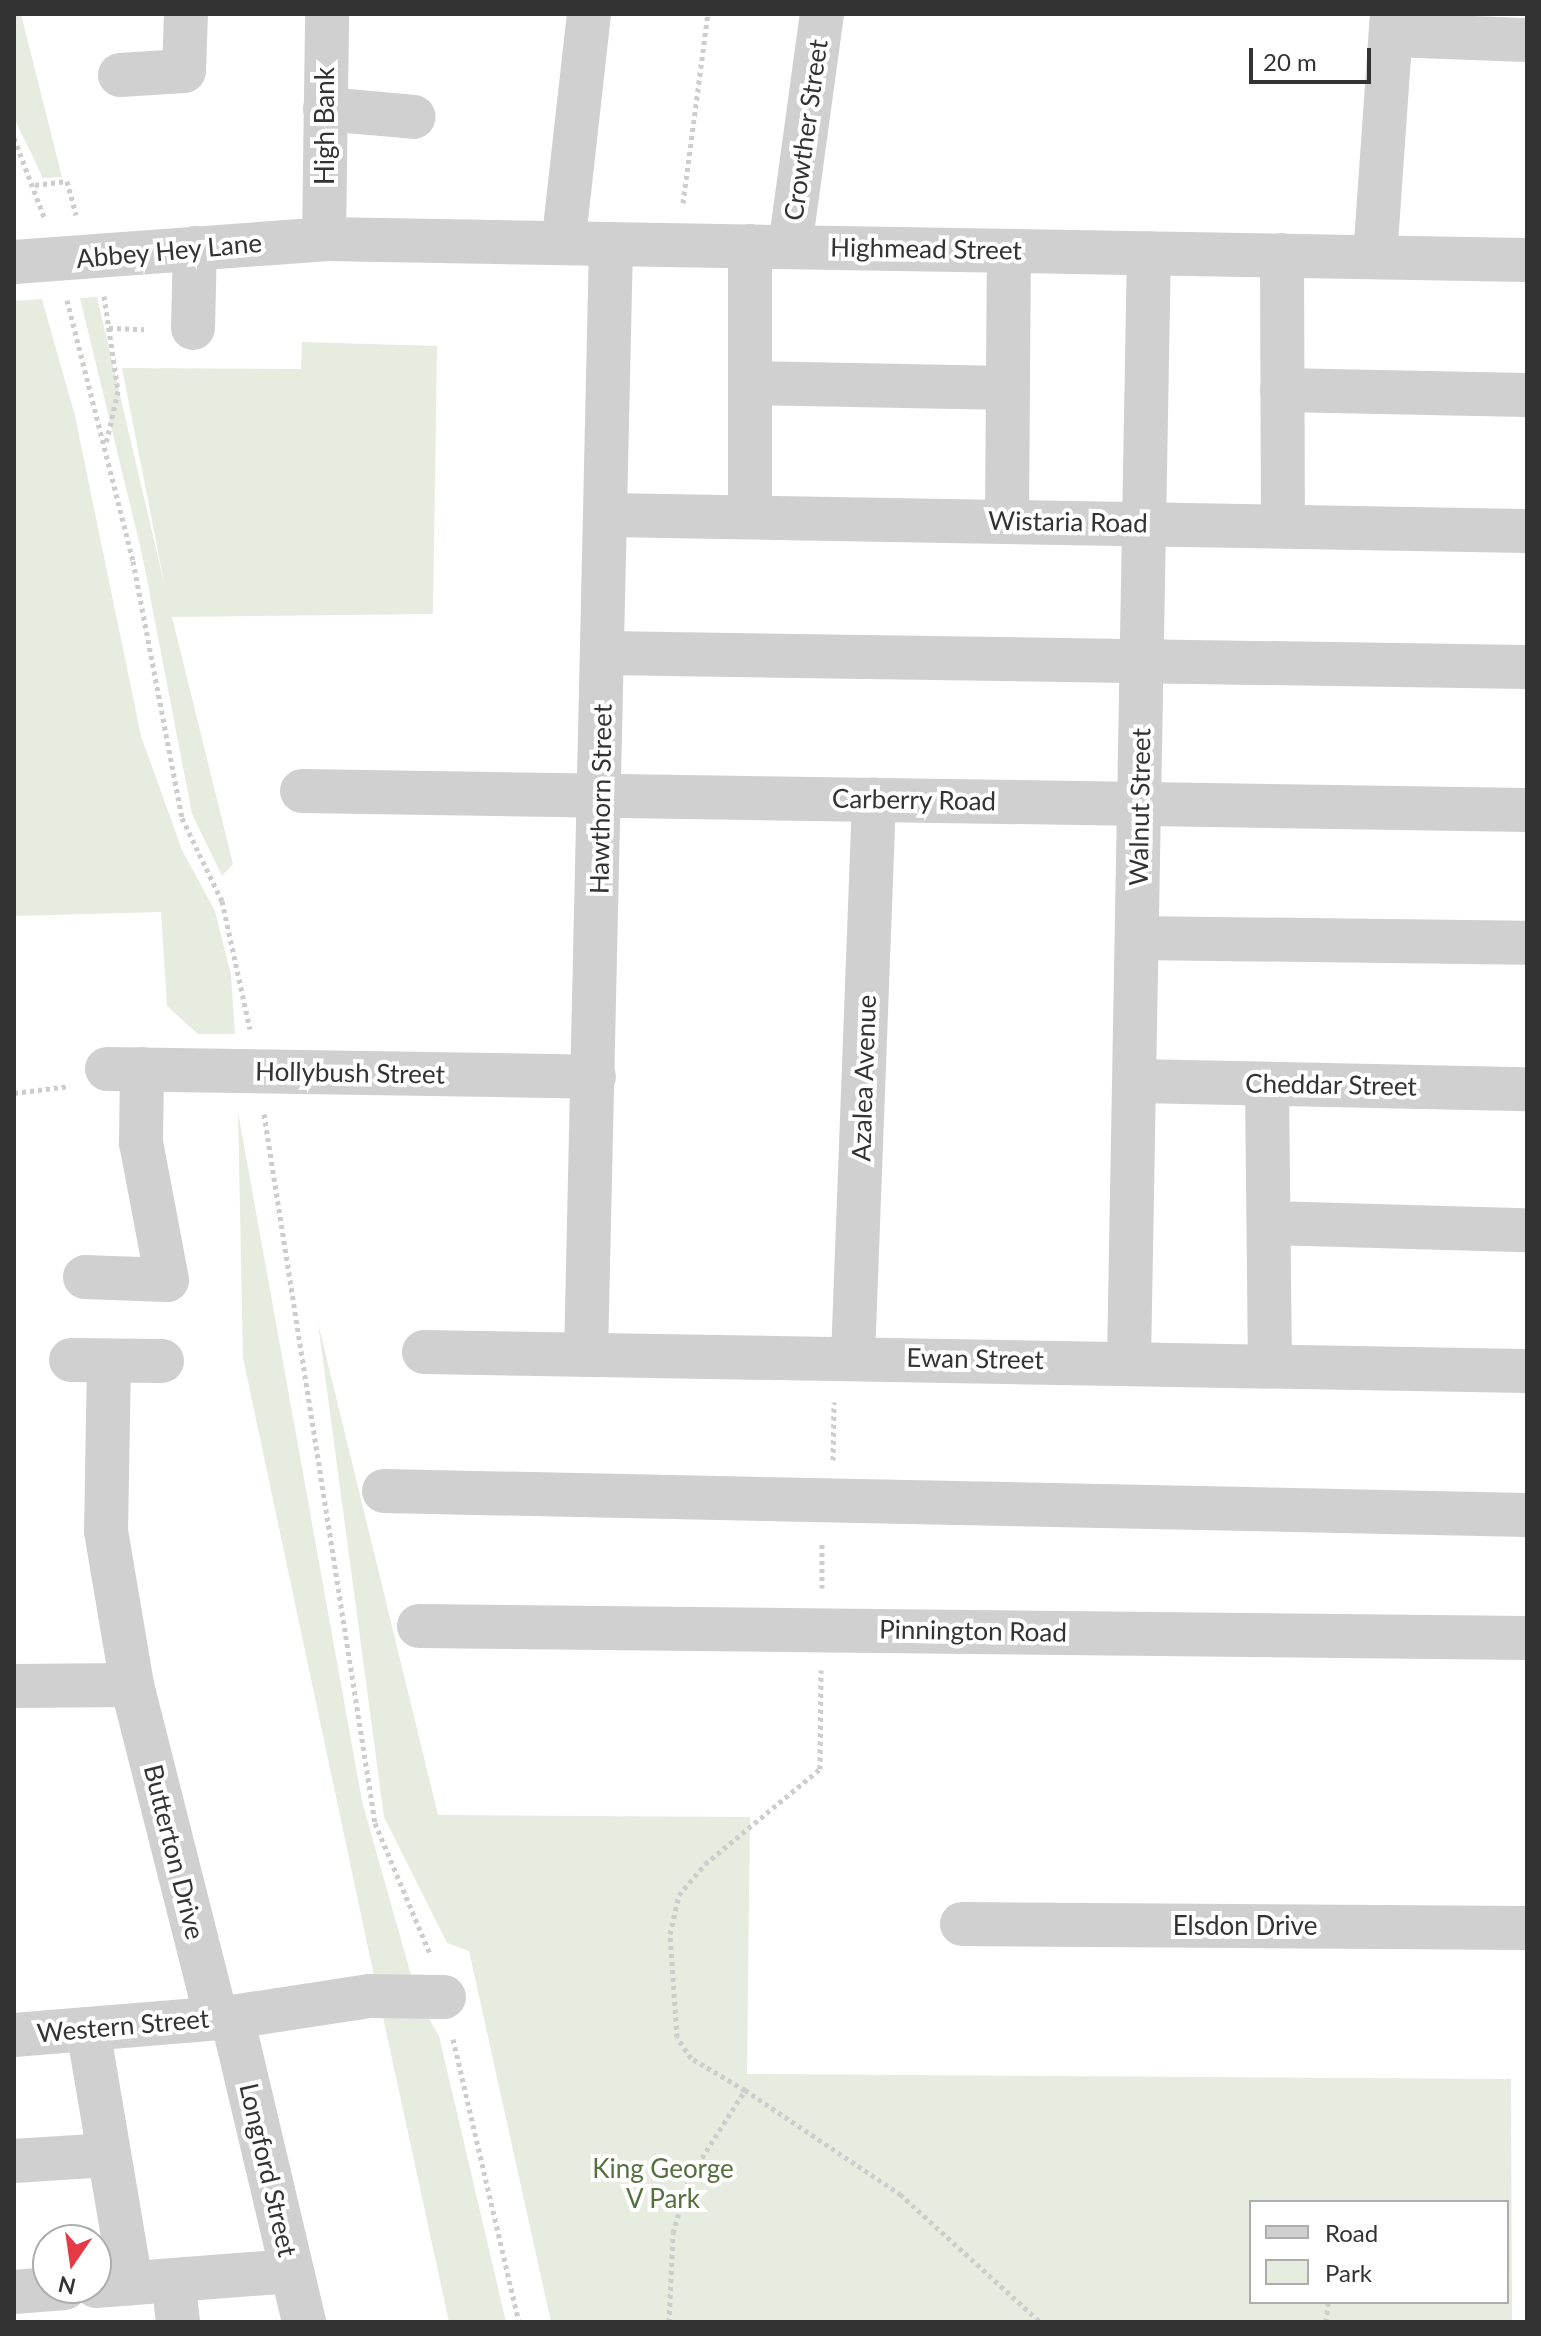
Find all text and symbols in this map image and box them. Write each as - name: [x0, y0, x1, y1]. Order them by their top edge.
- scale bar: [1253, 32, 1375, 82]
- street label: Crowther Street: [778, 37, 834, 223]
- text: 20 m: [1263, 47, 1317, 76]
- street label: High Bank: [309, 67, 341, 185]
- street label: Abbey Hey Lane: [74, 227, 264, 275]
- street label: Highmead Street: [830, 232, 1022, 266]
- street label: Wistaria Road: [988, 505, 1148, 539]
- street label: Hawthorn Street: [584, 704, 618, 894]
- street label: Walnut Street: [1123, 728, 1157, 886]
- street label: Carberry Road: [831, 783, 997, 817]
- street label: Azalea Avenue: [845, 994, 883, 1162]
- street label: Hollybush Street: [255, 1056, 445, 1090]
- street label: Cheddar Street: [1245, 1068, 1417, 1102]
- street label: Ewan Street: [906, 1342, 1044, 1376]
- street label: Pinnington Road: [879, 1614, 1067, 1648]
- street label: Butterton Drive: [137, 1761, 211, 1943]
- street label: Elsdon Drive: [1173, 1910, 1317, 1942]
- street label: Western Street: [36, 2003, 210, 2049]
- street label: Longford Street: [233, 2080, 303, 2260]
- park label: King George V Park: [592, 2153, 734, 2214]
- legend: [1249, 2200, 1509, 2304]
- text: Road: [1325, 2218, 1378, 2247]
- north arrow: [32, 2224, 112, 2304]
- text: Park: [1325, 2258, 1372, 2287]
- text: N: [56, 2271, 78, 2301]

